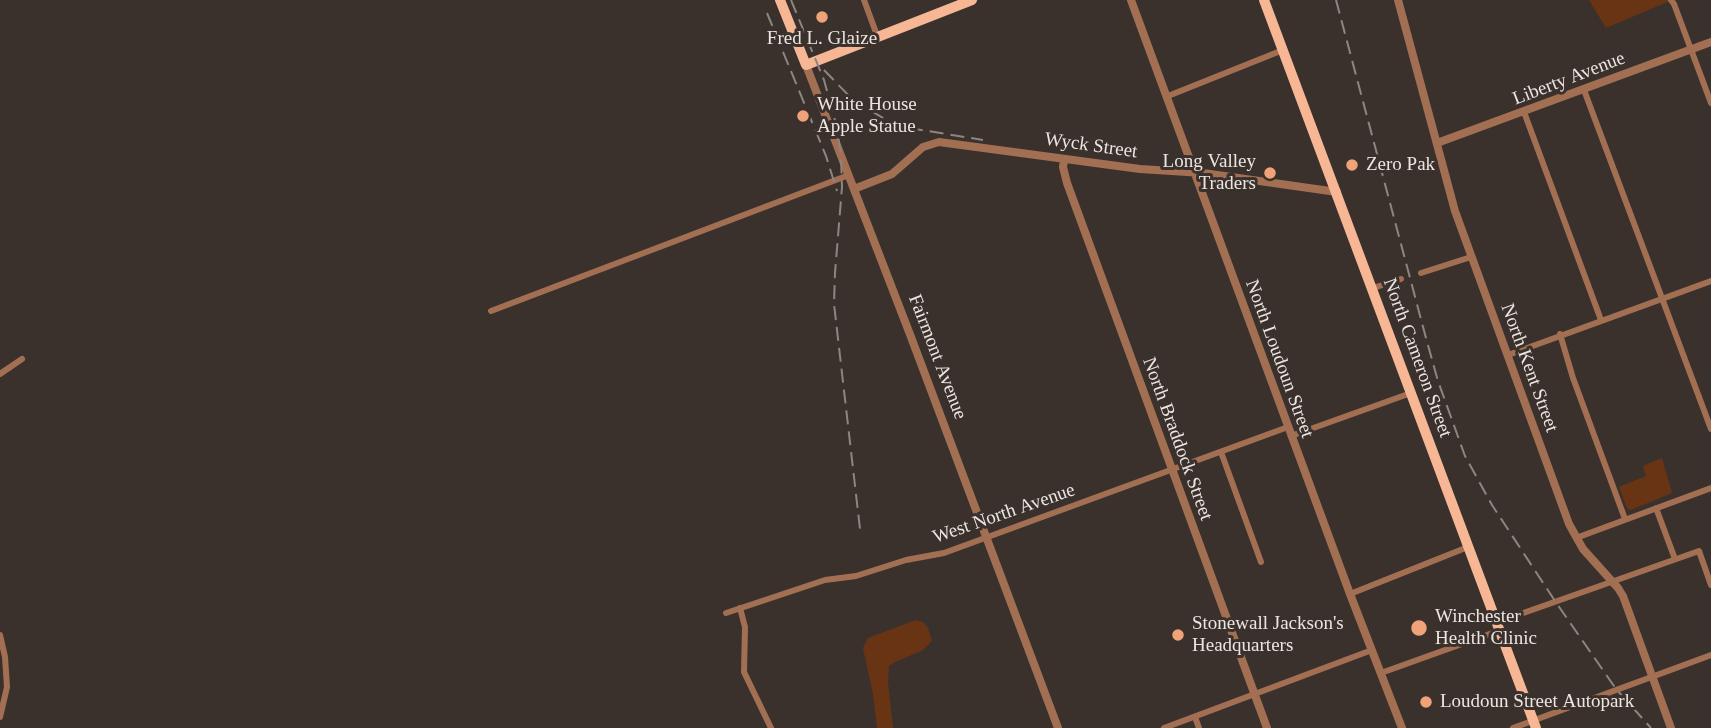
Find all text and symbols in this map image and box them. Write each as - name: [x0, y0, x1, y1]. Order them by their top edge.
- marker: Fred L. Glaize: [814, 9, 830, 25]
- place label: Fred L. Glaize: [767, 28, 877, 50]
- street label: Liberty Avenue: [1510, 47, 1628, 111]
- place label: White House Apple Statue: [817, 94, 917, 138]
- marker: White House Apple Statue: [795, 108, 811, 124]
- street label: Wyck Street: [1043, 128, 1139, 164]
- place label: Long Valley Traders: [1163, 151, 1256, 195]
- place label: Zero Pak: [1366, 154, 1435, 176]
- marker: Zero Pak: [1344, 157, 1360, 173]
- marker: Long Valley Traders: [1262, 165, 1278, 181]
- street label: North Cameron Street: [1378, 275, 1456, 441]
- street label: North Loudoun Street: [1240, 277, 1318, 441]
- street label: Fairmont Avenue: [903, 291, 971, 423]
- street label: North Kent Street: [1495, 301, 1563, 435]
- street label: North Braddock Street: [1137, 354, 1217, 524]
- street label: West North Avenue: [930, 479, 1078, 549]
- place label: Winchester Health Clinic: [1435, 606, 1537, 650]
- place label: Stonewall Jackson's Headquarters: [1192, 613, 1344, 657]
- marker: Winchester Health Clinic: [1409, 618, 1429, 638]
- marker: Stonewall Jackson's Headquarters: [1170, 627, 1186, 643]
- place label: Loudoun Street Autopark: [1440, 691, 1634, 713]
- marker: Loudoun Street Autopark: [1418, 694, 1434, 710]

